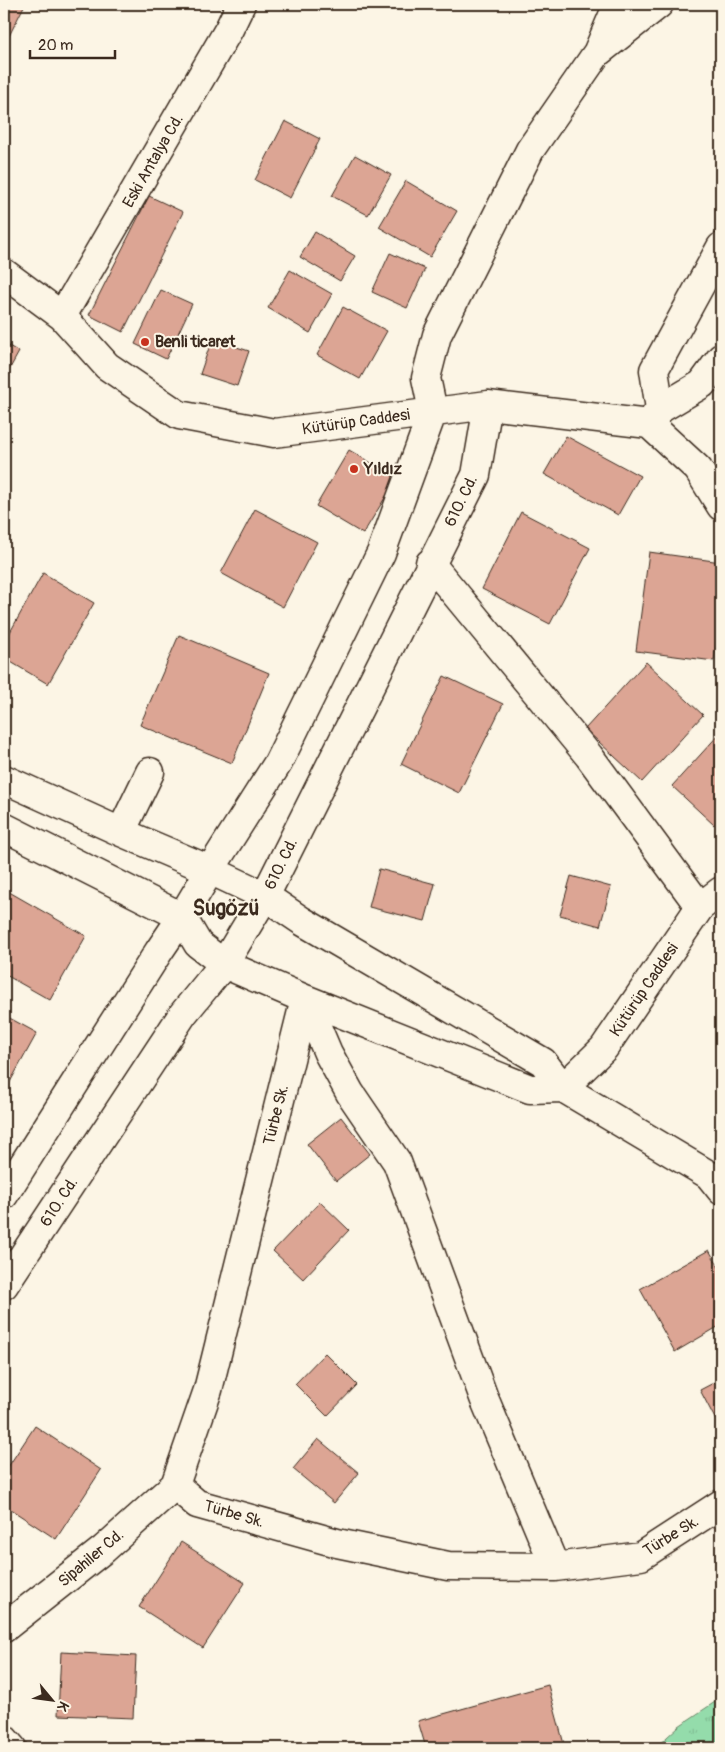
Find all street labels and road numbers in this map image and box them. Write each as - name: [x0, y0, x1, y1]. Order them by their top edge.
- street label: Eski Antalya Cd.: [118, 111, 188, 211]
- street label: Kütürüp Caddesi: [301, 405, 411, 439]
- street label: 610. Cd.: [440, 472, 482, 530]
- street label: 610. Cd.: [260, 835, 302, 893]
- street label: Kütürüp Caddesi: [605, 939, 683, 1041]
- street label: Türbe Sk.: [259, 1083, 293, 1147]
- street label: 610. Cd.: [36, 1174, 82, 1230]
- street label: Türbe Sk.: [202, 1496, 266, 1532]
- street label: Türbe Sk.: [640, 1511, 702, 1561]
- street label: Sipahiler Cd.: [54, 1525, 128, 1591]

